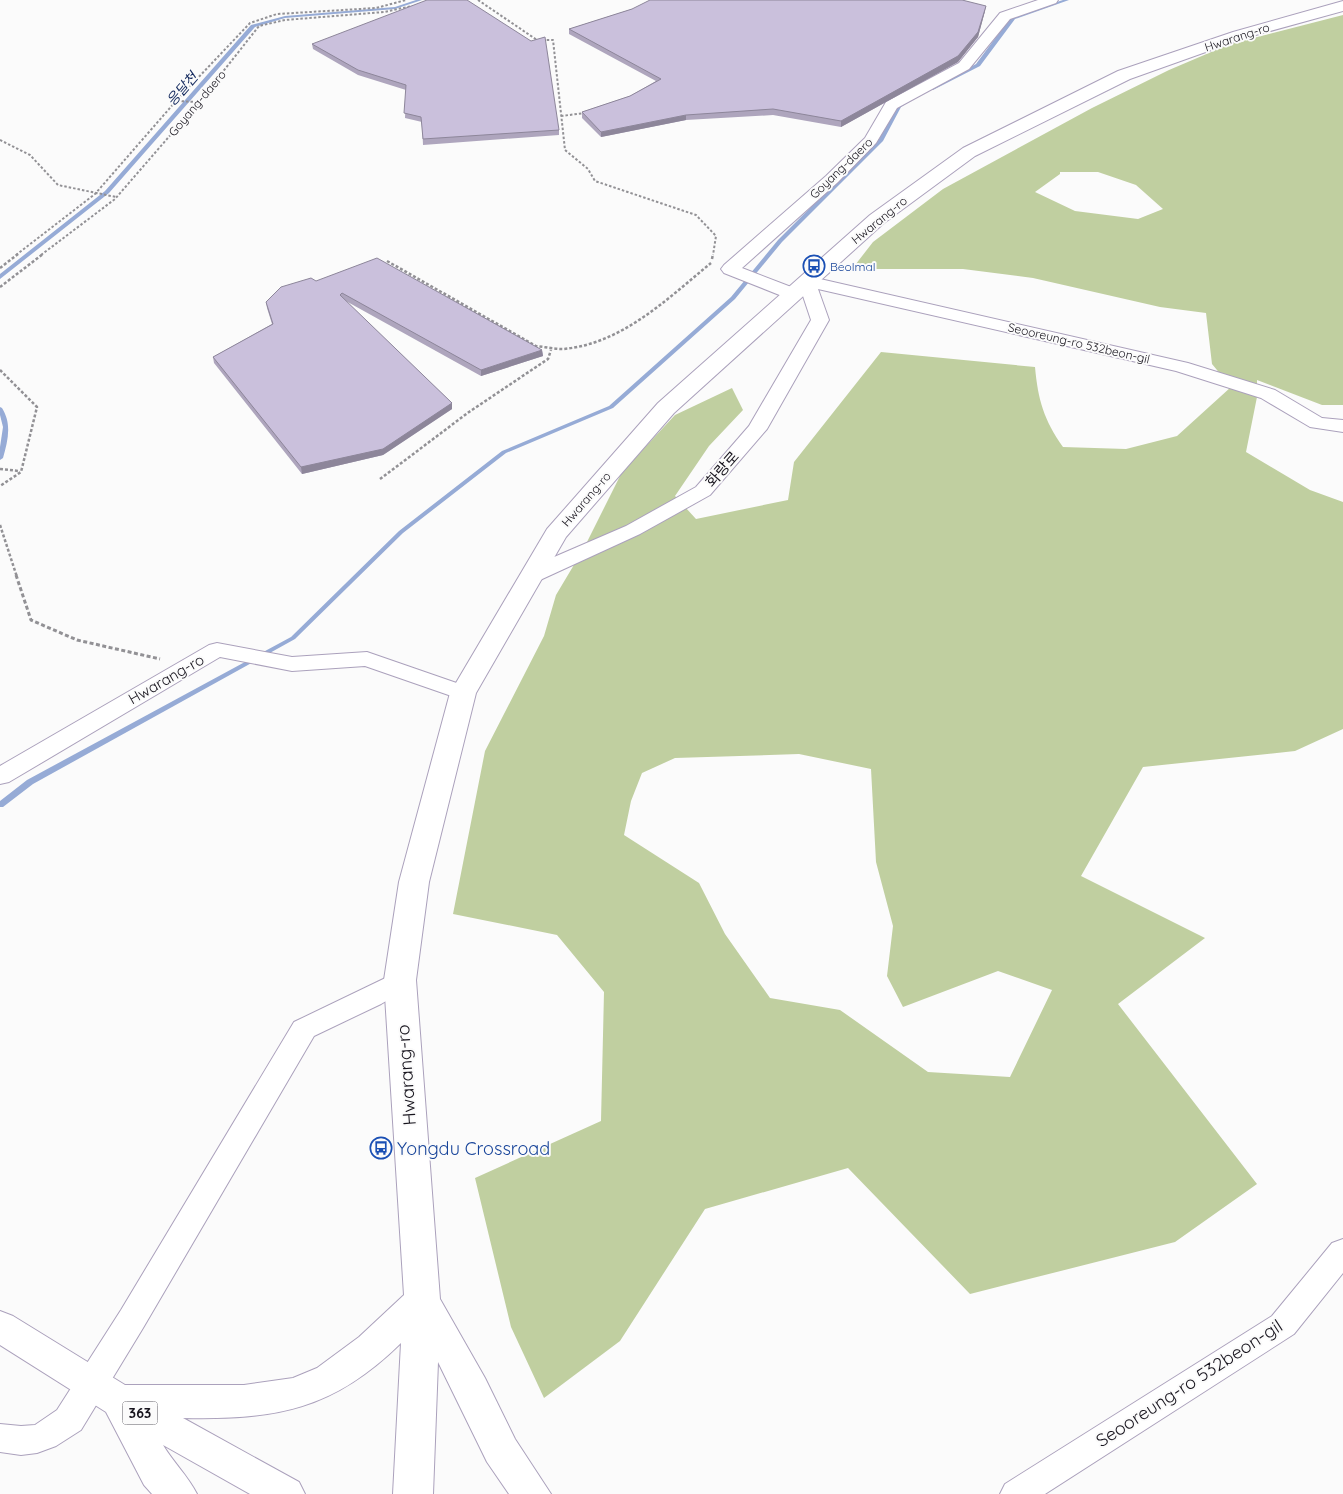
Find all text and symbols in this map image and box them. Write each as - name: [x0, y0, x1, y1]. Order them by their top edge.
- street label: Hwarang-ro: [1203, 19, 1271, 55]
- street label: Goyang-daero: [165, 67, 229, 139]
- water label: 응달천: [163, 68, 202, 109]
- street label: Goyang-daero: [806, 134, 876, 202]
- street label: Hwarang-ro: [848, 193, 910, 247]
- bus stop icon: Beolmal: [802, 254, 826, 278]
- place label: Beolmal: [830, 259, 876, 274]
- street label: Seooreung-ro 532beon-gil: [1007, 319, 1151, 367]
- street label: 화랑로: [701, 447, 743, 491]
- street label: Hwarang-ro: [558, 469, 614, 529]
- street label: Hwarang-ro: [125, 650, 207, 708]
- street label: Hwarang-ro: [391, 1024, 421, 1126]
- bus stop icon: Yongdu Crossroad: [369, 1136, 393, 1160]
- place label: Yongdu Crossroad: [397, 1137, 550, 1160]
- street label: Seooreung-ro 532beon-gil: [1091, 1314, 1287, 1452]
- road number: 363: [122, 1402, 158, 1425]

